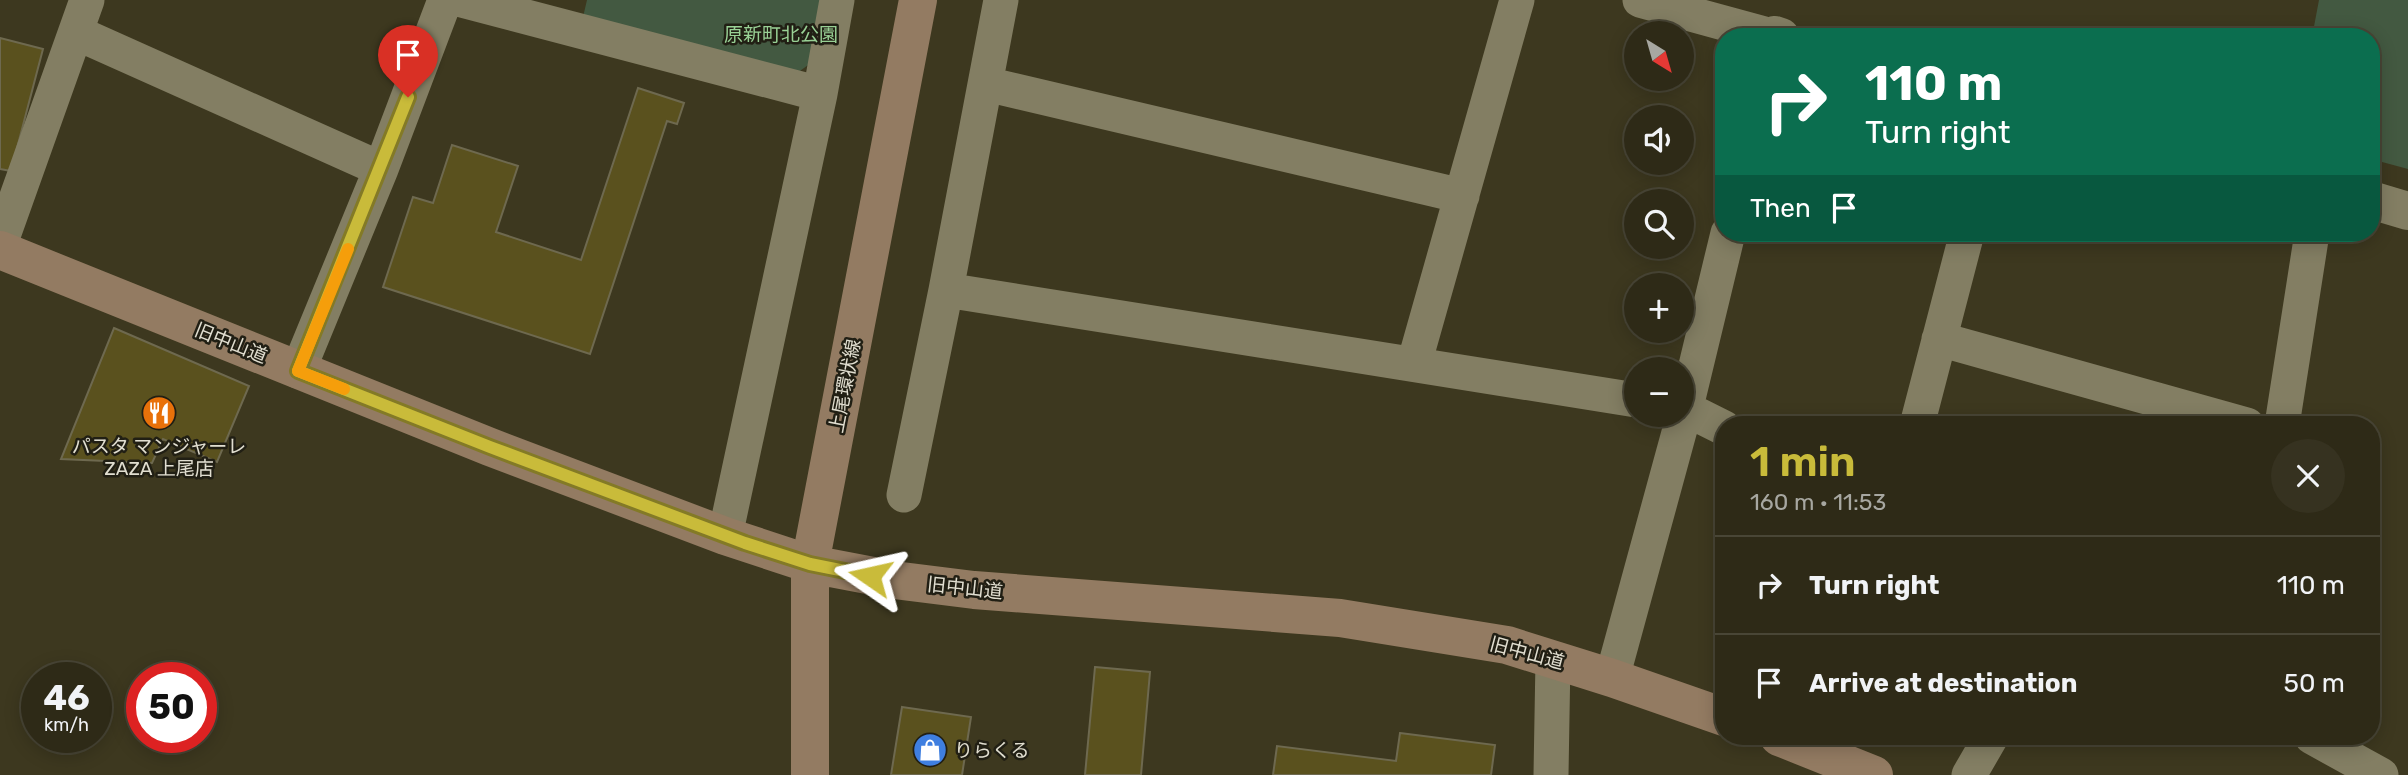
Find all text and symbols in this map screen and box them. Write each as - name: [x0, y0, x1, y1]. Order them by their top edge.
- north arrow: [1624, 21, 1694, 91]
- map controls: [1624, 21, 1694, 427]
- park label: 原新町北公園: [724, 23, 838, 46]
- pin: [378, 25, 438, 97]
- icon: arrive: [389, 36, 427, 74]
- text: 110 m: [1865, 54, 2002, 112]
- icon: right: [1750, 56, 1841, 147]
- button: sound: [1624, 105, 1694, 175]
- text: Turn right: [1865, 113, 2010, 151]
- button: search: [1624, 189, 1694, 259]
- icon: arrive: [1825, 189, 1863, 227]
- text: Then: [1750, 193, 1811, 224]
- button: +: [1624, 273, 1694, 343]
- street label: 旧中山道: [191, 318, 271, 368]
- street label: 上尾環状線: [825, 337, 865, 435]
- button: −: [1624, 357, 1694, 427]
- restaurant icon: パスタ マンジャーレ ZAZA 上尾店: [140, 394, 178, 432]
- place label: パスタ マンジャーレ ZAZA 上尾店: [72, 435, 246, 480]
- text: 1 min: [1750, 437, 1856, 487]
- button: close: [2271, 439, 2345, 513]
- text: 160 m · 11:53: [1750, 488, 1886, 516]
- position arrow: [833, 539, 907, 613]
- icon: right: [1750, 566, 1788, 604]
- text: Turn right: [1809, 570, 1939, 601]
- text: 110 m: [2277, 570, 2345, 601]
- street label: 旧中山道: [926, 573, 1004, 603]
- street label: 旧中山道: [1487, 632, 1567, 674]
- speed limit sign: 50: [126, 662, 217, 753]
- icon: arrive: [1750, 664, 1788, 702]
- text: Arrive at destination: [1809, 668, 2077, 699]
- text: 50 m: [2284, 668, 2345, 699]
- text: 46: [43, 677, 90, 719]
- text: km/h: [44, 714, 89, 736]
- shop icon: りらくる: [911, 731, 949, 769]
- place label: りらくる: [954, 739, 1030, 762]

